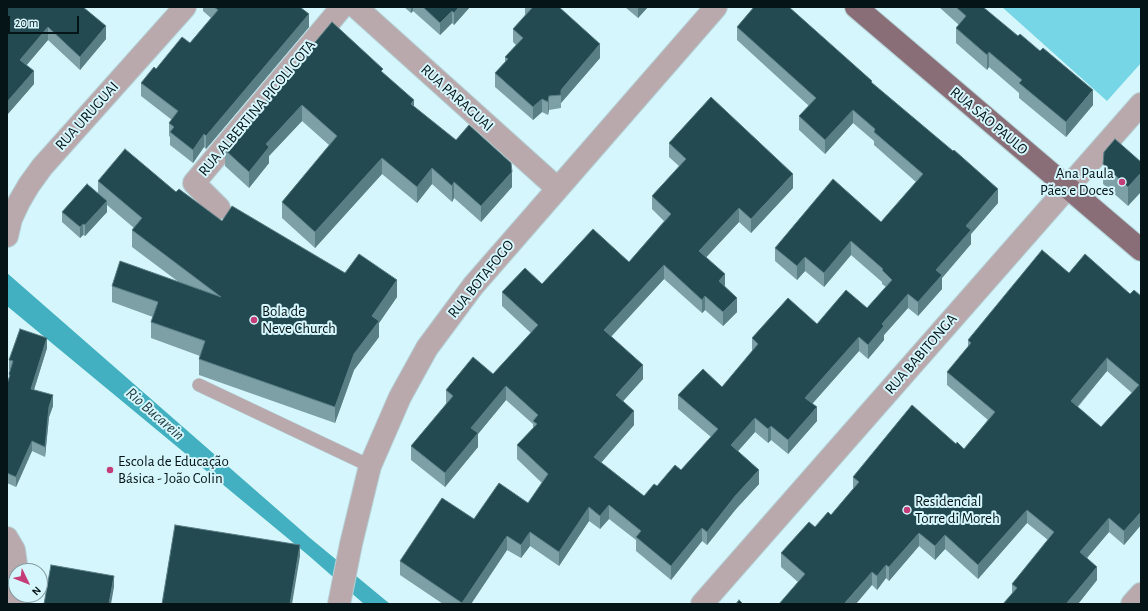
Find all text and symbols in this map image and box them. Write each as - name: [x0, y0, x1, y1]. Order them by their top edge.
- scale bar: [10, 8, 81, 34]
- text: 20 m: [15, 17, 38, 29]
- street label: RUA ALBERTINA PICOLI COTA: [195, 36, 319, 180]
- street label: RUA PARAGUAI: [417, 61, 497, 135]
- street label: RUA URUGUAI: [52, 78, 122, 154]
- street label: RUA SÃO PAULO: [946, 83, 1032, 159]
- place label: Ana Paula Pães e Doces: [1040, 164, 1114, 199]
- marker: Ana Paula Pães e Doces: [1117, 177, 1127, 187]
- street label: RUA BOTAFOGO: [444, 236, 518, 322]
- place label: Bola de Neve Church: [262, 302, 336, 337]
- street label: RUA BABITONGA: [881, 310, 961, 398]
- marker: Bola de Neve Church: [249, 315, 259, 325]
- water label: Rio Bucarein: [122, 383, 188, 445]
- place label: Escola de Educação Básica - João Colin: [118, 452, 229, 487]
- marker: Escola de Educação Básica - João Colin: [105, 465, 115, 475]
- place label: Residencial Torre di Moreh: [915, 492, 1000, 527]
- marker: Residencial Torre di Moreh: [902, 505, 912, 515]
- north arrow: [8, 563, 48, 603]
- text: N: [30, 584, 43, 597]

